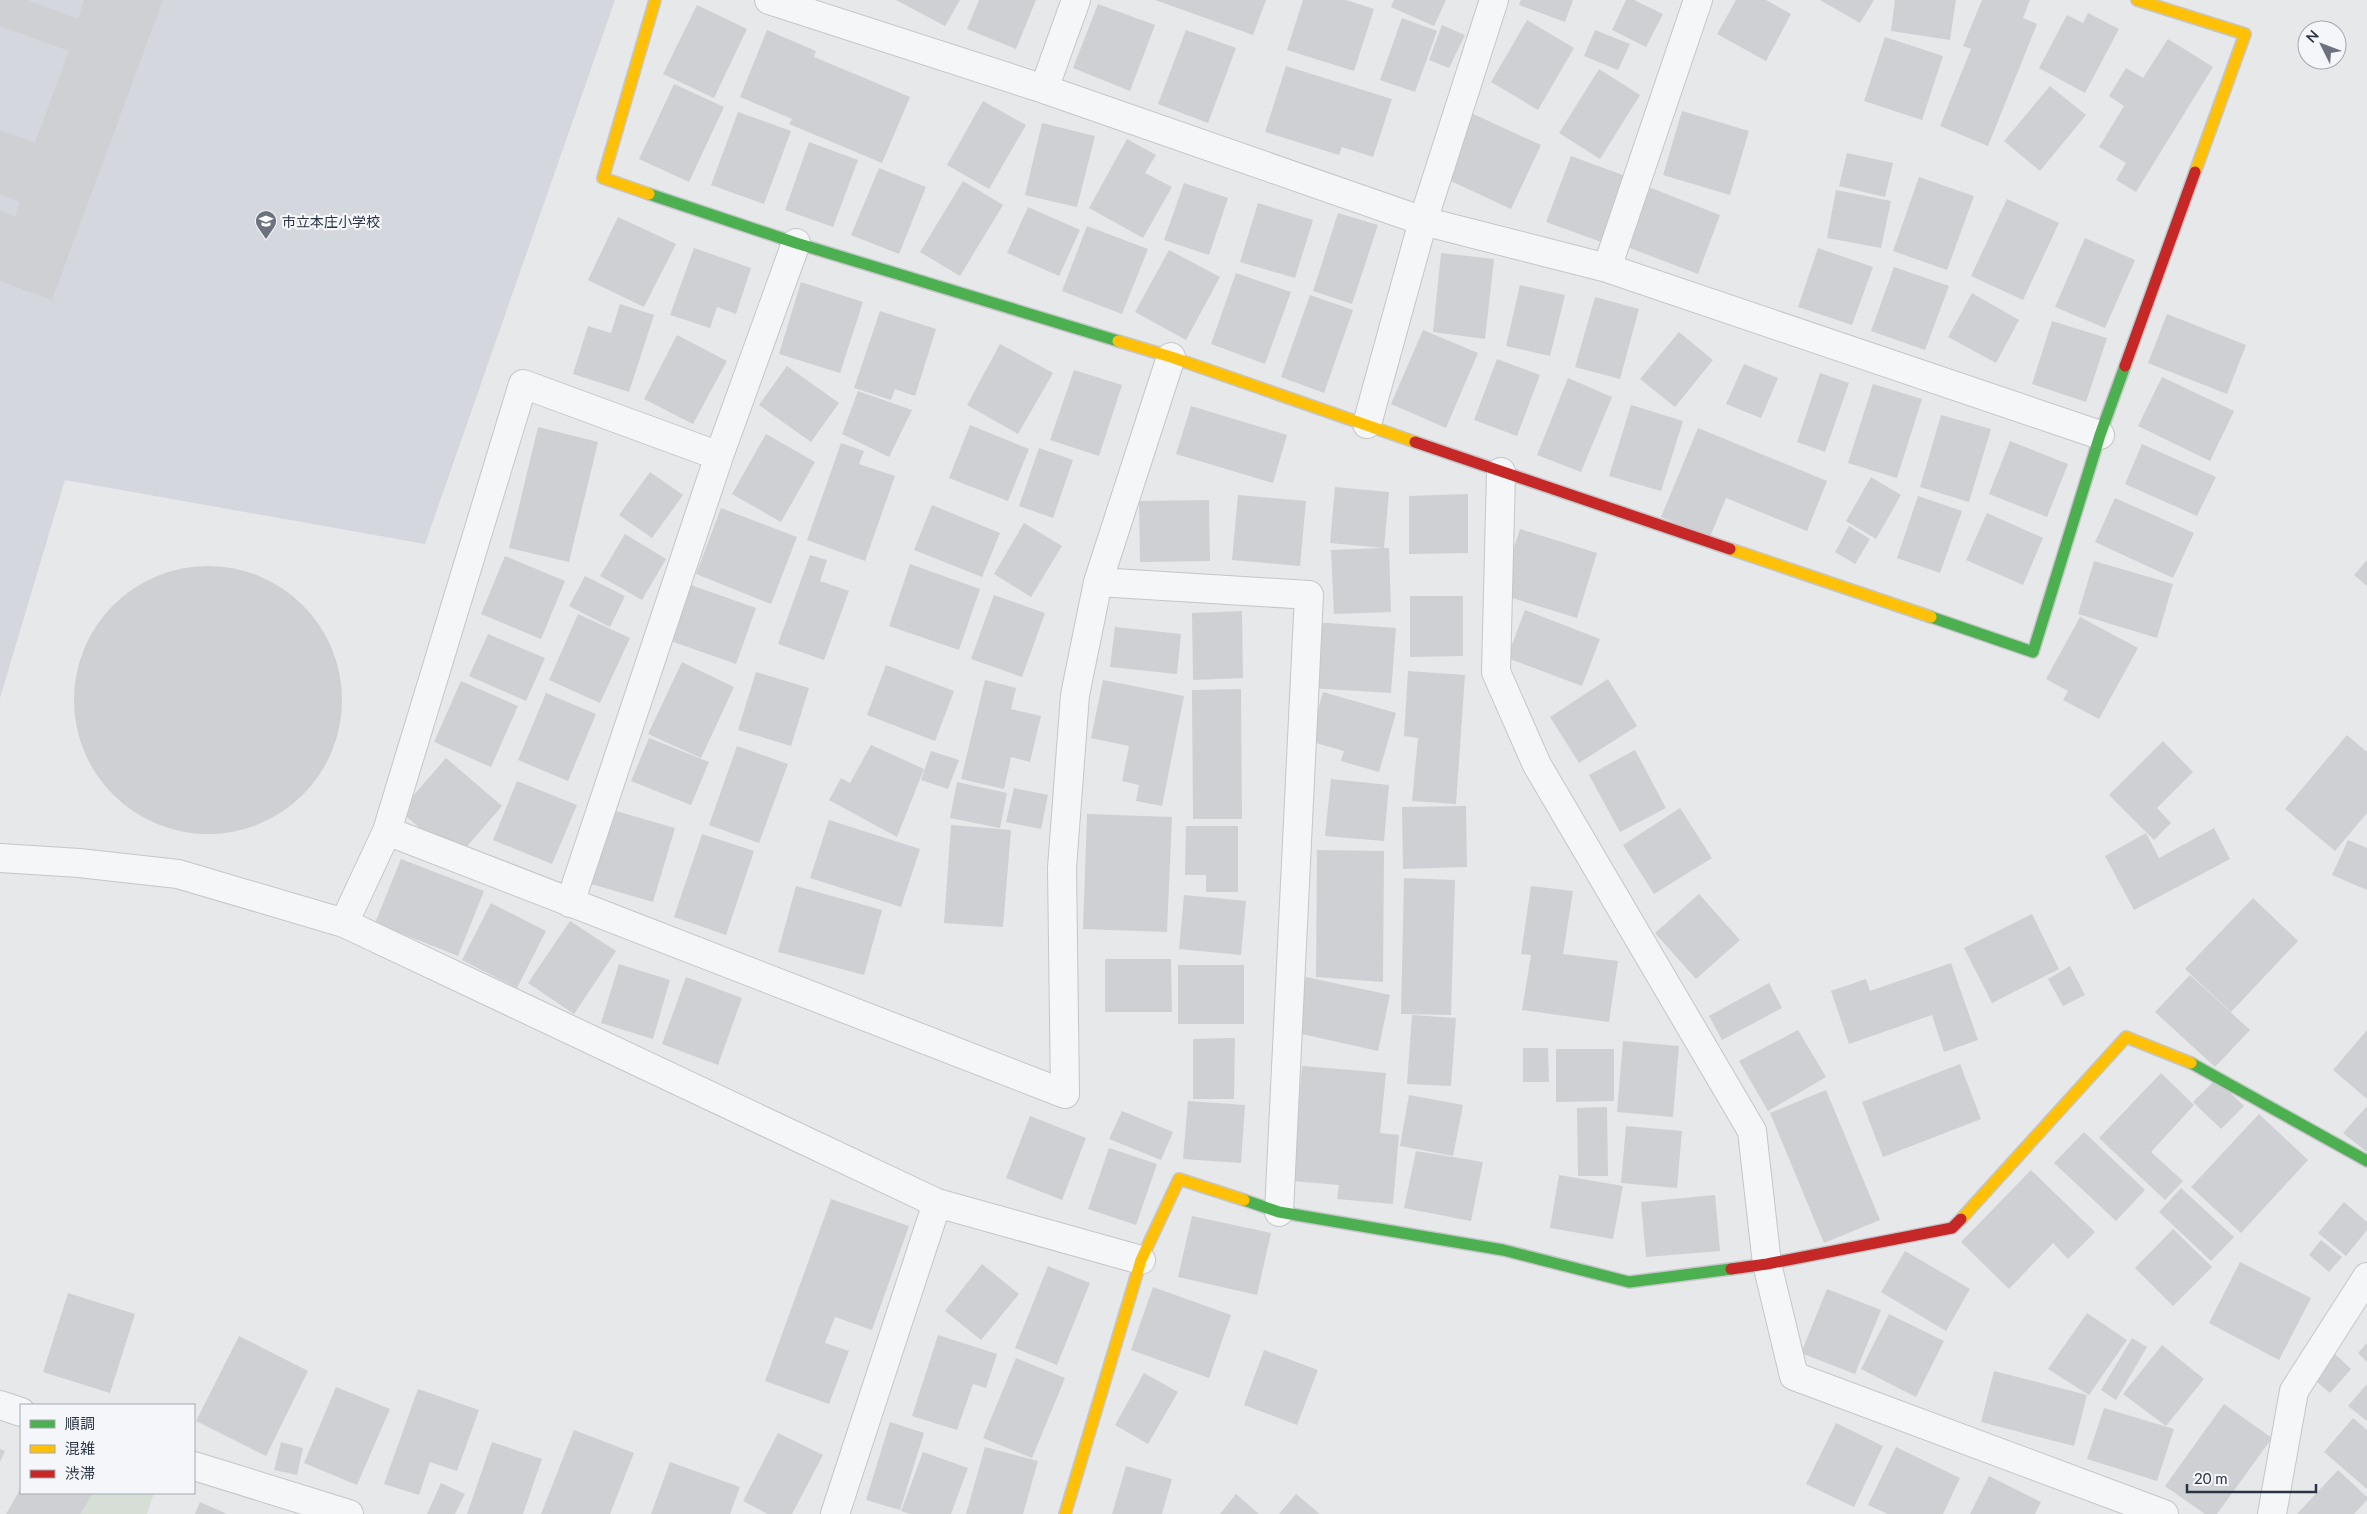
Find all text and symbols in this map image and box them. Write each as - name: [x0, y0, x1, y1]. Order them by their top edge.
- north arrow: [2297, 20, 2347, 70]
- text: N: [2302, 26, 2322, 46]
- school or university icon: 市立本庄小学校: [254, 209, 278, 240]
- place label: 市立本庄小学校: [282, 213, 380, 230]
- legend: [20, 1404, 195, 1494]
- text: 順調: [65, 1414, 95, 1432]
- text: 混雑: [65, 1439, 95, 1457]
- scale bar: [2187, 1462, 2316, 1494]
- text: 渋滞: [65, 1464, 95, 1482]
- text: 20 m: [2194, 1469, 2228, 1487]

